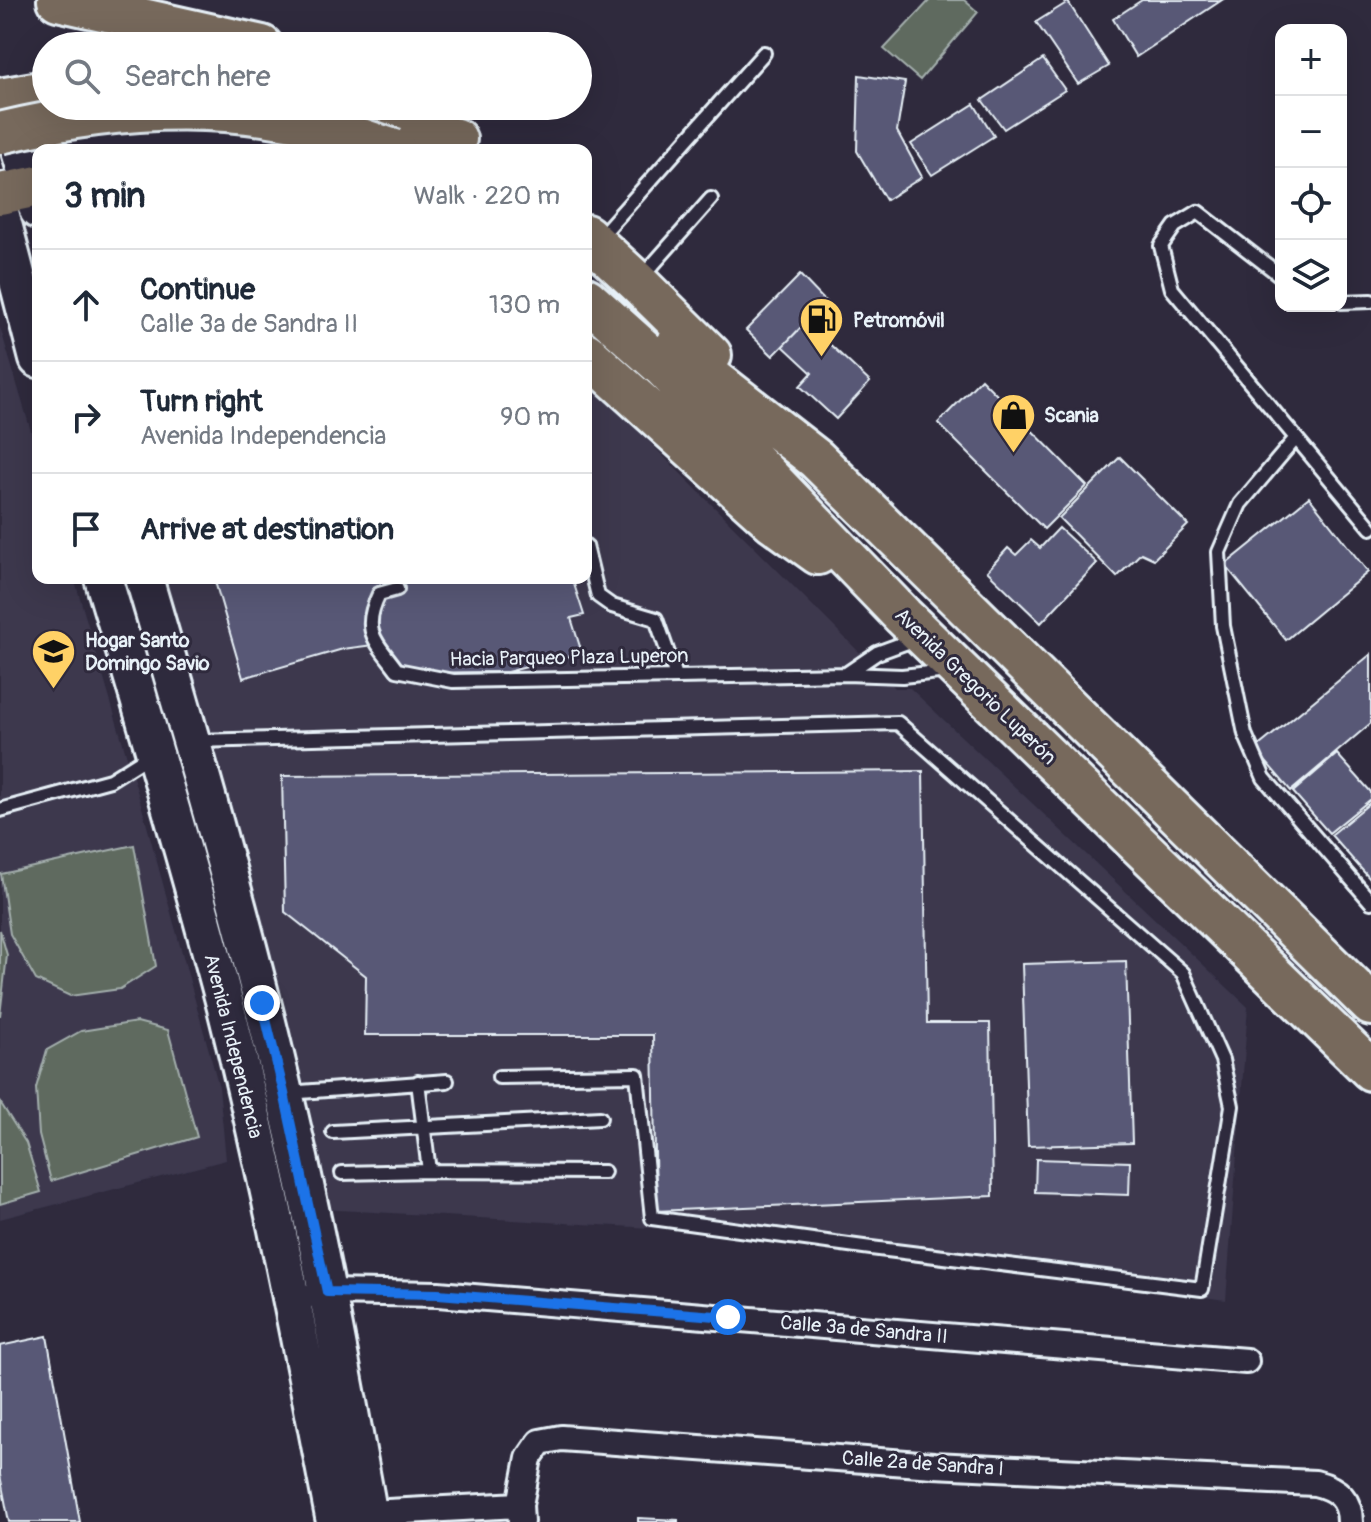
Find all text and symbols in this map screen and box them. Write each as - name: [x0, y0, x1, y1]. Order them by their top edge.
- map controls: [1275, 24, 1347, 312]
- button: +: [1275, 24, 1347, 96]
- search box: [32, 32, 592, 120]
- icon: search: [60, 54, 104, 98]
- text: Search here: [124, 58, 271, 95]
- button: −: [1275, 96, 1347, 168]
- button: locate: [1275, 168, 1347, 240]
- text: 3 min: [64, 175, 146, 218]
- text: Walk · 220 m: [413, 180, 560, 212]
- button: layers: [1275, 240, 1347, 312]
- text: Continue: [140, 271, 255, 308]
- icon: ahead: [64, 283, 108, 327]
- text: 130 m: [489, 289, 560, 321]
- fuel station icon: Petromóvil: [798, 296, 846, 359]
- text: Calle 3a de Sandra II: [140, 308, 358, 340]
- place label: Petromóvil: [853, 308, 945, 333]
- text: Turn right: [140, 383, 263, 420]
- shop icon: Scania: [989, 391, 1037, 454]
- icon: right: [64, 395, 108, 439]
- text: 90 m: [500, 401, 560, 433]
- place label: Scania: [1044, 403, 1099, 428]
- text: Avenida Independencia: [140, 420, 386, 452]
- icon: arrive: [64, 507, 108, 551]
- text: Arrive at destination: [140, 511, 394, 548]
- street label: Avenida Gregorio Luperón: [890, 603, 1062, 770]
- school or university icon: Hogar Santo Domingo Savio: [30, 628, 78, 691]
- place label: Hogar Santo Domingo Savio: [85, 628, 210, 676]
- street label: Hacia Parqueo Plaza Luperon: [449, 643, 689, 672]
- street label: Avenida Independencia: [198, 951, 269, 1141]
- route end: [244, 985, 280, 1021]
- route start: [710, 1299, 746, 1335]
- street label: Calle 3a de Sandra II: [779, 1310, 949, 1349]
- street label: Calle 2a de Sandra I: [841, 1445, 1005, 1482]

